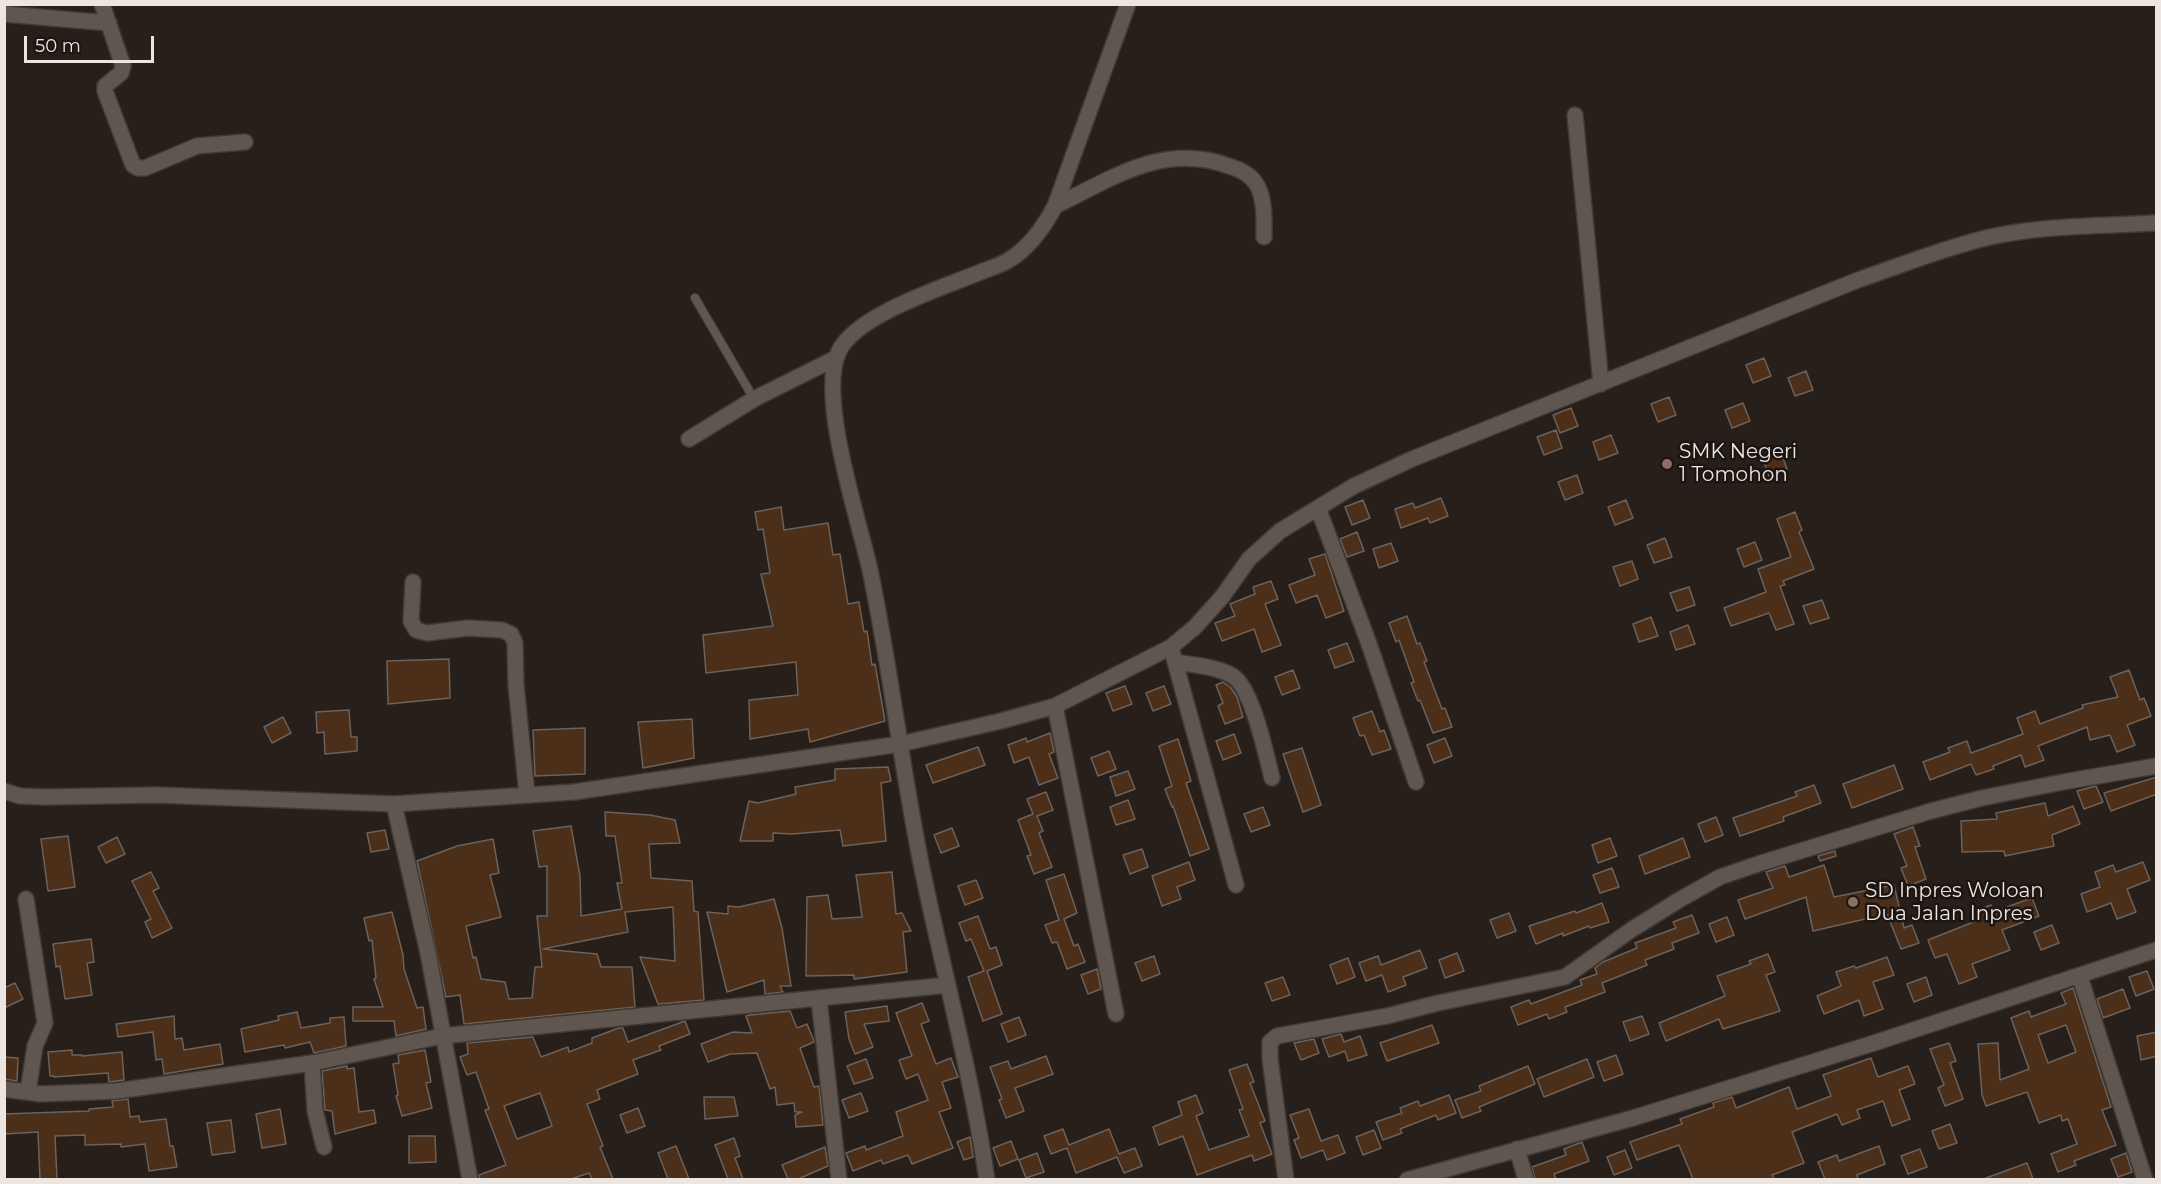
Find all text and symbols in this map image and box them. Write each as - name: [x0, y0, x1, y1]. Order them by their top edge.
- scale bar: [27, 24, 158, 62]
- text: 50 m: [35, 35, 81, 57]
- place label: SMK Negeri 1 Tomohon: [1679, 440, 1797, 487]
- marker: SMK Negeri 1 Tomohon: [1660, 457, 1674, 471]
- place label: SD Inpres Woloan Dua Jalan Inpres: [1865, 879, 2044, 926]
- marker: SD Inpres Woloan Dua Jalan Inpres: [1846, 895, 1860, 909]

